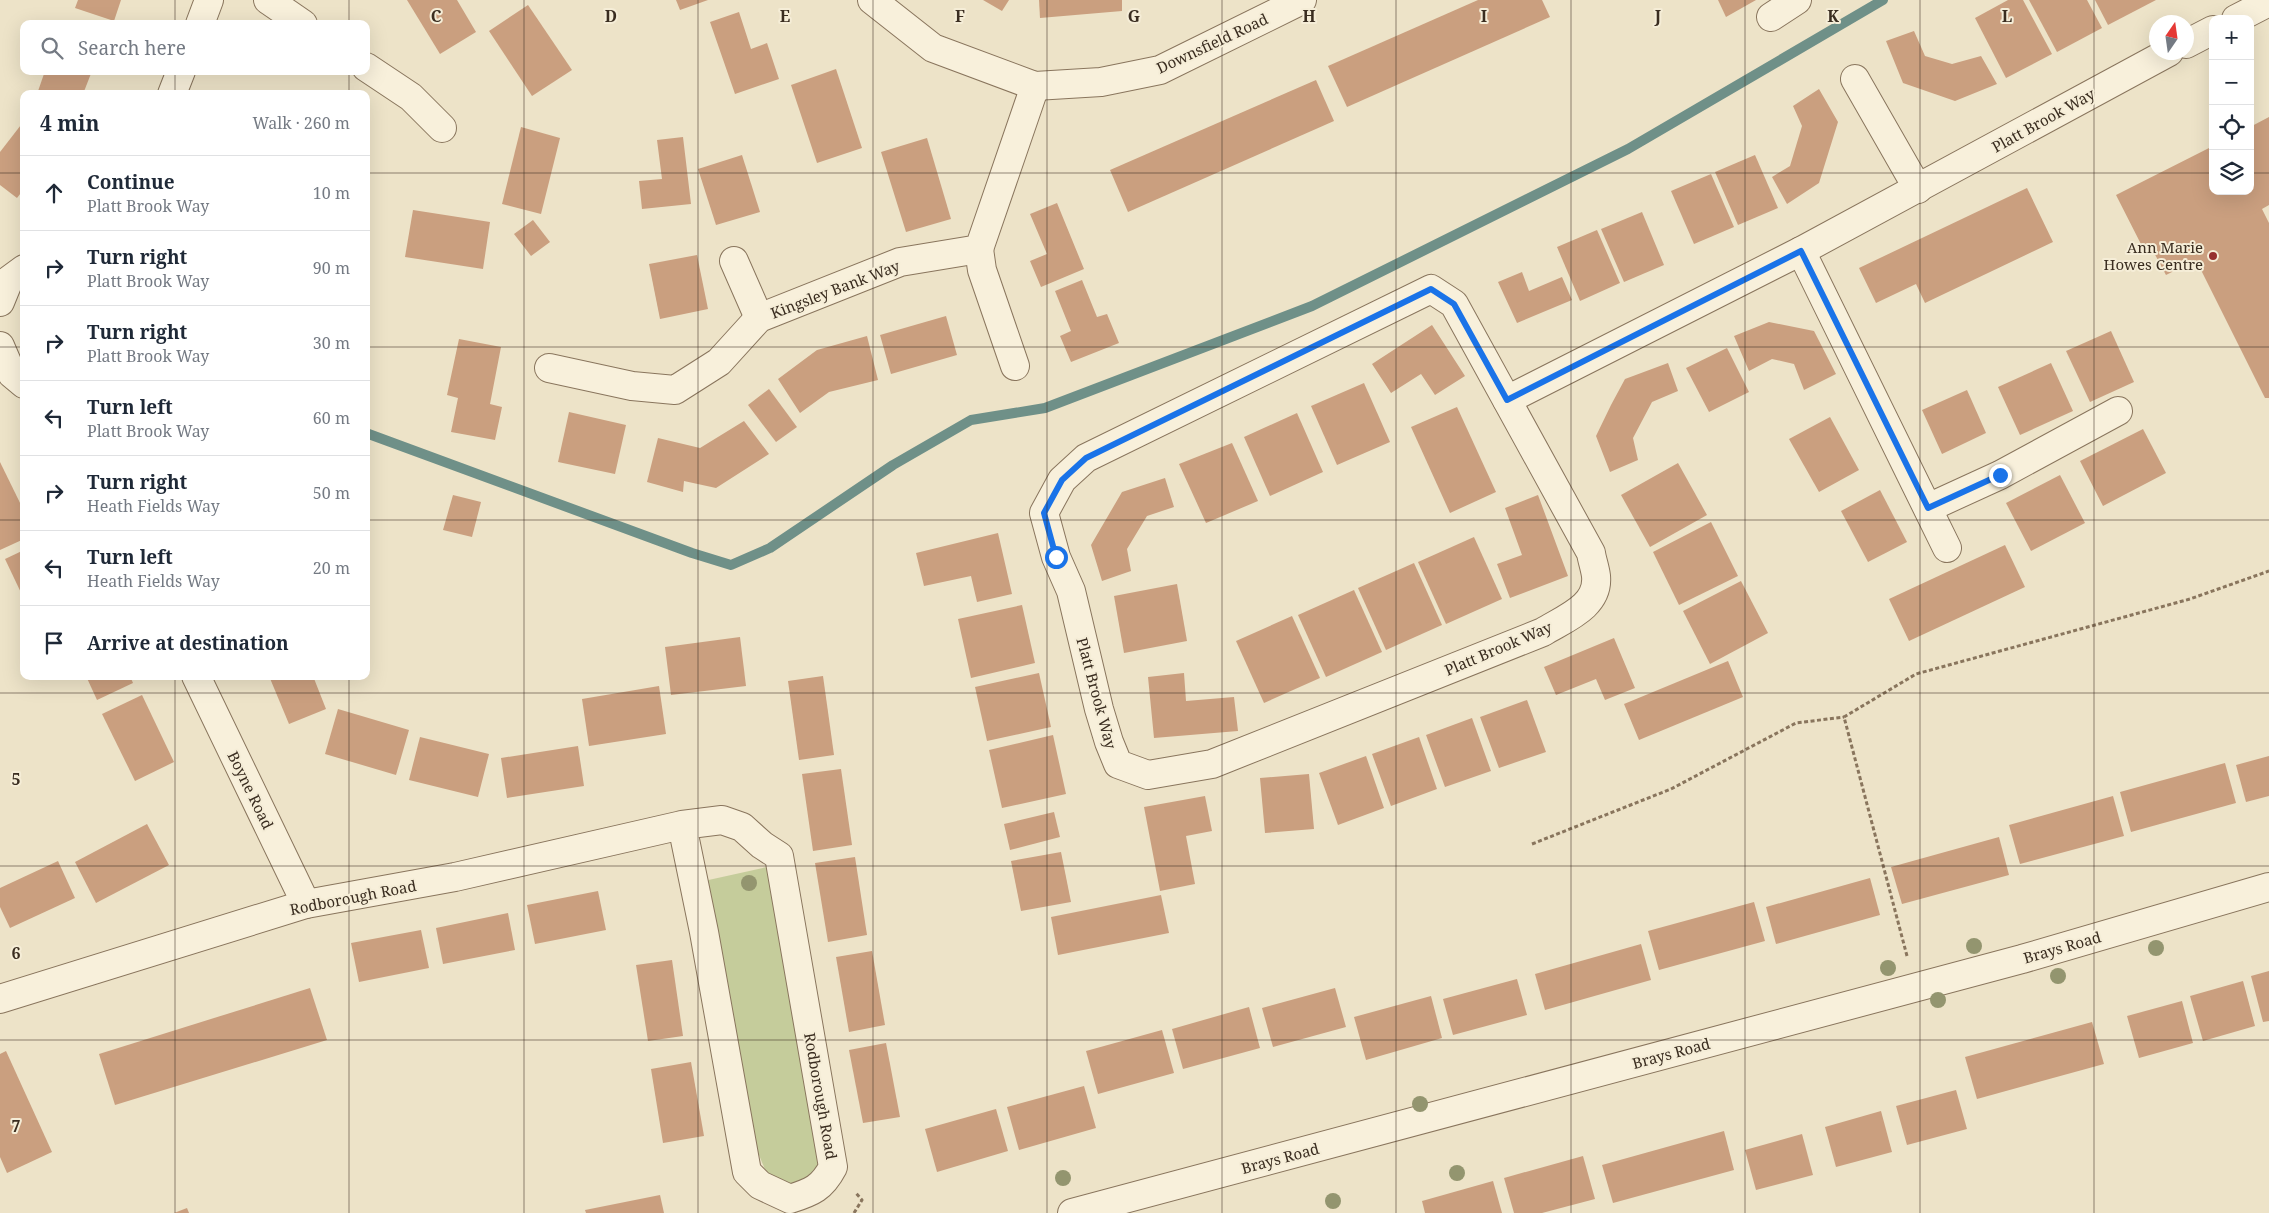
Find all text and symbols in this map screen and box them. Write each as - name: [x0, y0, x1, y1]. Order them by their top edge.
- text: C: [431, 5, 442, 27]
- text: D: [605, 5, 617, 27]
- text: E: [780, 5, 790, 27]
- text: F: [955, 5, 965, 27]
- text: G: [1128, 5, 1140, 27]
- text: H: [1302, 5, 1316, 27]
- text: I: [1481, 5, 1487, 27]
- text: J: [1654, 5, 1662, 27]
- text: K: [1827, 5, 1839, 27]
- text: L: [2002, 5, 2012, 27]
- street label: Downsfield Road: [1153, 8, 1271, 78]
- north arrow: [2149, 15, 2194, 60]
- map controls: [2209, 15, 2254, 195]
- button: +: [2209, 15, 2254, 60]
- search box: [20, 20, 370, 75]
- icon: search: [38, 34, 66, 62]
- text: Search here: [78, 35, 186, 61]
- button: −: [2209, 60, 2254, 105]
- street label: Platt Brook Way: [1988, 83, 2098, 157]
- button: locate: [2209, 105, 2254, 150]
- text: 4 min: [40, 109, 99, 137]
- text: Walk · 260 m: [253, 112, 350, 134]
- button: layers: [2209, 150, 2254, 195]
- text: Continue: [87, 169, 175, 195]
- icon: ahead: [40, 179, 68, 207]
- text: 10 m: [313, 182, 350, 204]
- text: Platt Brook Way: [87, 195, 209, 217]
- place label: Ann Marie Howes Centre: [2104, 237, 2203, 274]
- text: Turn right: [87, 244, 187, 270]
- marker: Ann Marie Howes Centre: [2207, 250, 2219, 262]
- icon: right: [40, 254, 68, 282]
- street label: Kingsley Bank Way: [768, 255, 903, 323]
- text: 90 m: [313, 257, 350, 279]
- text: Platt Brook Way: [87, 270, 209, 292]
- text: Turn right: [87, 319, 187, 345]
- icon: right: [40, 329, 68, 357]
- text: 30 m: [313, 332, 350, 354]
- text: Platt Brook Way: [87, 345, 209, 367]
- text: Turn left: [87, 394, 173, 420]
- icon: left: [40, 404, 68, 432]
- text: 60 m: [313, 407, 350, 429]
- text: Platt Brook Way: [87, 420, 209, 442]
- route end: [1989, 464, 2012, 487]
- text: Turn right: [87, 469, 187, 495]
- icon: right: [40, 479, 68, 507]
- text: 50 m: [313, 482, 350, 504]
- text: Heath Fields Way: [87, 495, 220, 517]
- text: Turn left: [87, 544, 173, 570]
- route start: [1045, 546, 1068, 569]
- icon: left: [40, 554, 68, 582]
- text: 20 m: [313, 557, 350, 579]
- text: Heath Fields Way: [87, 570, 220, 592]
- street label: Platt Brook Way: [1441, 616, 1555, 680]
- icon: arrive: [40, 629, 68, 657]
- text: Arrive at destination: [87, 630, 289, 656]
- street label: Platt Brook Way: [1072, 635, 1122, 752]
- street label: Boyne Road: [224, 748, 278, 832]
- text: 5: [11, 768, 21, 790]
- street label: Rodborough Road: [288, 875, 418, 919]
- street label: Brays Road: [2021, 926, 2103, 968]
- text: 6: [11, 942, 21, 964]
- street label: Rodborough Road: [800, 1031, 842, 1161]
- street label: Brays Road: [1630, 1033, 1712, 1073]
- text: 7: [11, 1115, 21, 1137]
- street label: Brays Road: [1239, 1138, 1321, 1178]

